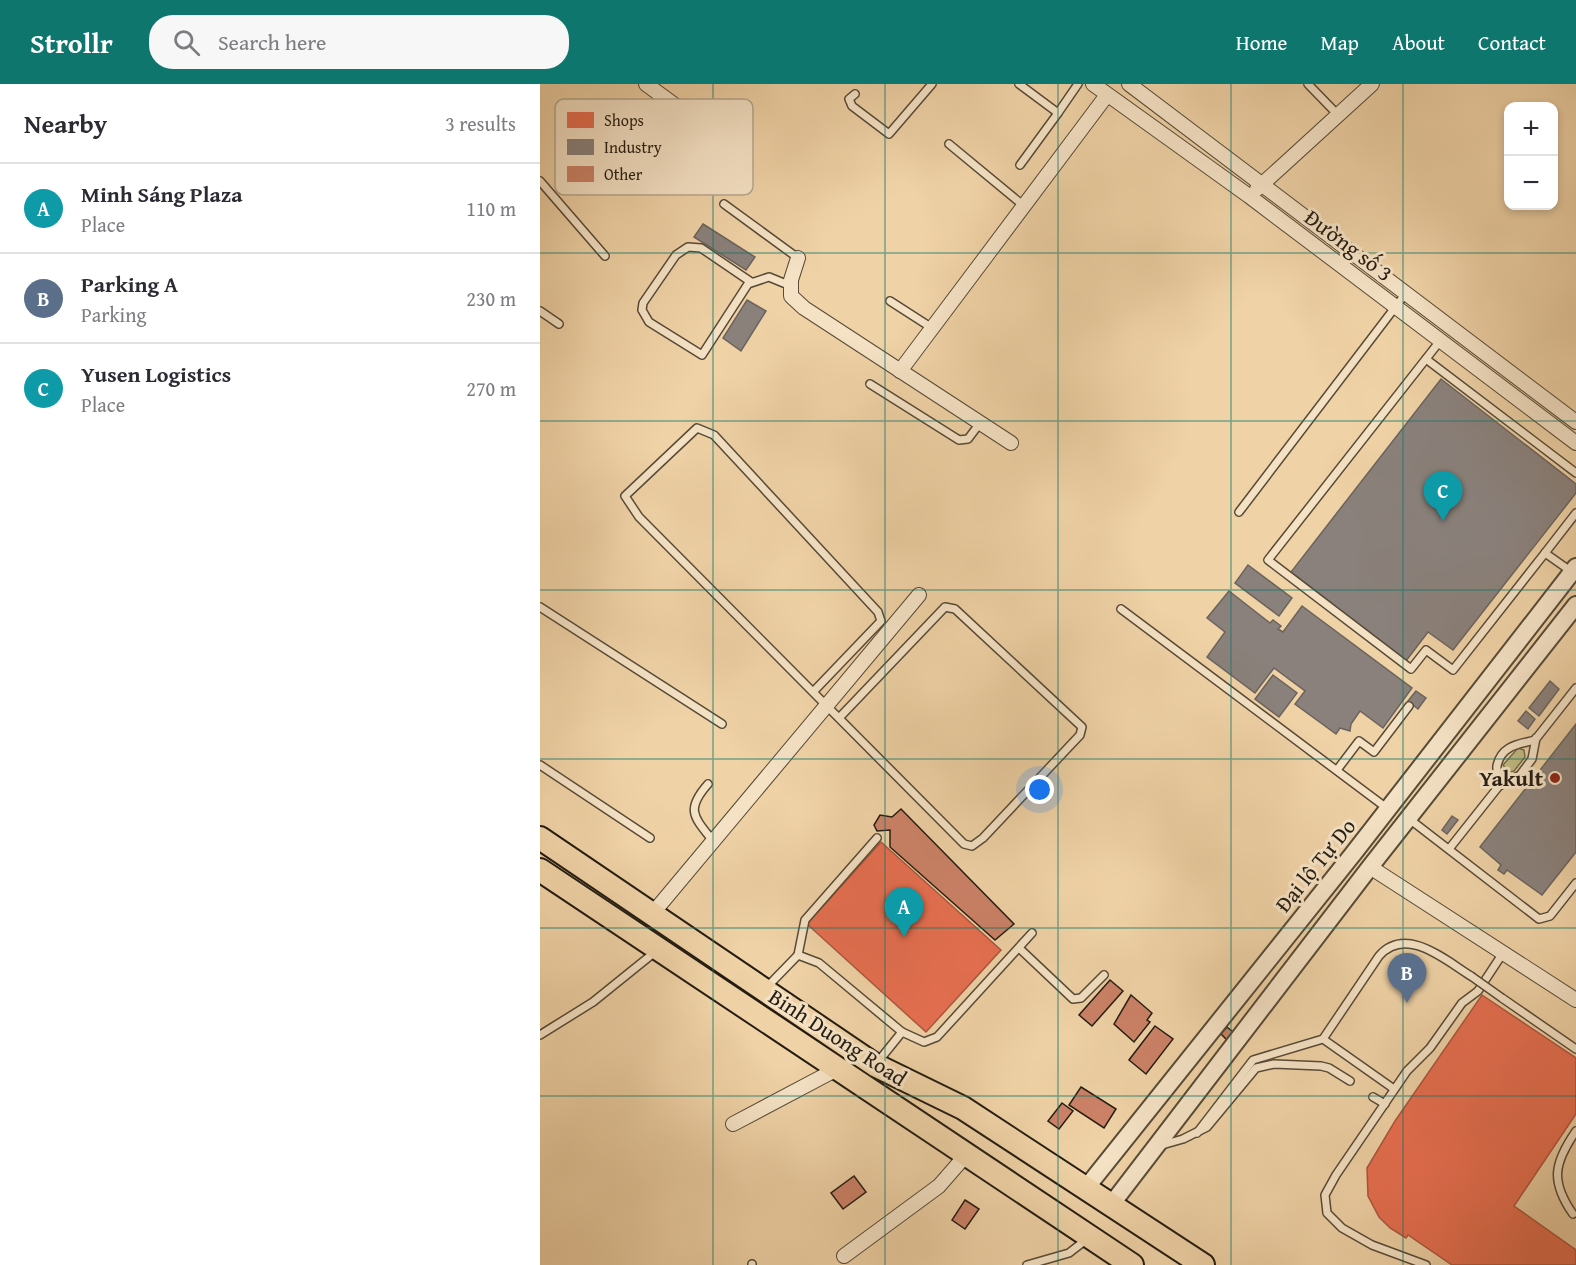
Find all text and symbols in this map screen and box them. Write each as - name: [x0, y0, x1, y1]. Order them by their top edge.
- search box: [149, 15, 569, 69]
- text: Strollr: [30, 22, 113, 63]
- icon: search: [170, 26, 203, 59]
- text: Search here: [218, 26, 326, 58]
- text: Home: [1236, 27, 1287, 58]
- text: Map: [1320, 27, 1359, 58]
- text: About: [1392, 27, 1445, 58]
- text: Contact: [1478, 27, 1546, 58]
- legend: [555, 99, 753, 195]
- map controls: [1504, 102, 1558, 210]
- button: +: [1504, 102, 1558, 156]
- text: Nearby: [24, 104, 107, 143]
- text: Shops: [604, 108, 644, 132]
- text: 3 results: [445, 109, 516, 138]
- text: Industry: [604, 135, 662, 159]
- button: −: [1504, 156, 1558, 210]
- text: Other: [604, 162, 643, 186]
- text: Minh Sáng Plaza: [81, 178, 243, 210]
- text: A: [37, 194, 50, 223]
- text: 110 m: [466, 194, 516, 223]
- street label: Đường số 3: [1298, 201, 1400, 289]
- text: Place: [81, 210, 125, 239]
- text: Parking A: [81, 268, 178, 300]
- text: B: [37, 284, 50, 313]
- text: 230 m: [466, 284, 516, 313]
- text: Parking: [81, 300, 146, 329]
- text: Yusen Logistics: [81, 358, 231, 390]
- text: C: [38, 374, 49, 403]
- text: 270 m: [466, 374, 516, 403]
- text: Place: [81, 390, 125, 419]
- pin: C: [1424, 472, 1462, 521]
- place label: Yakult: [1479, 762, 1544, 794]
- marker: Yakult: [1548, 771, 1562, 785]
- your location: [1025, 775, 1054, 804]
- street label: Đại lộ Tự Do: [1267, 811, 1363, 919]
- pin: A: [884, 888, 924, 937]
- pin: B: [1388, 954, 1426, 1003]
- street label: Binh Duong Road: [763, 980, 914, 1094]

